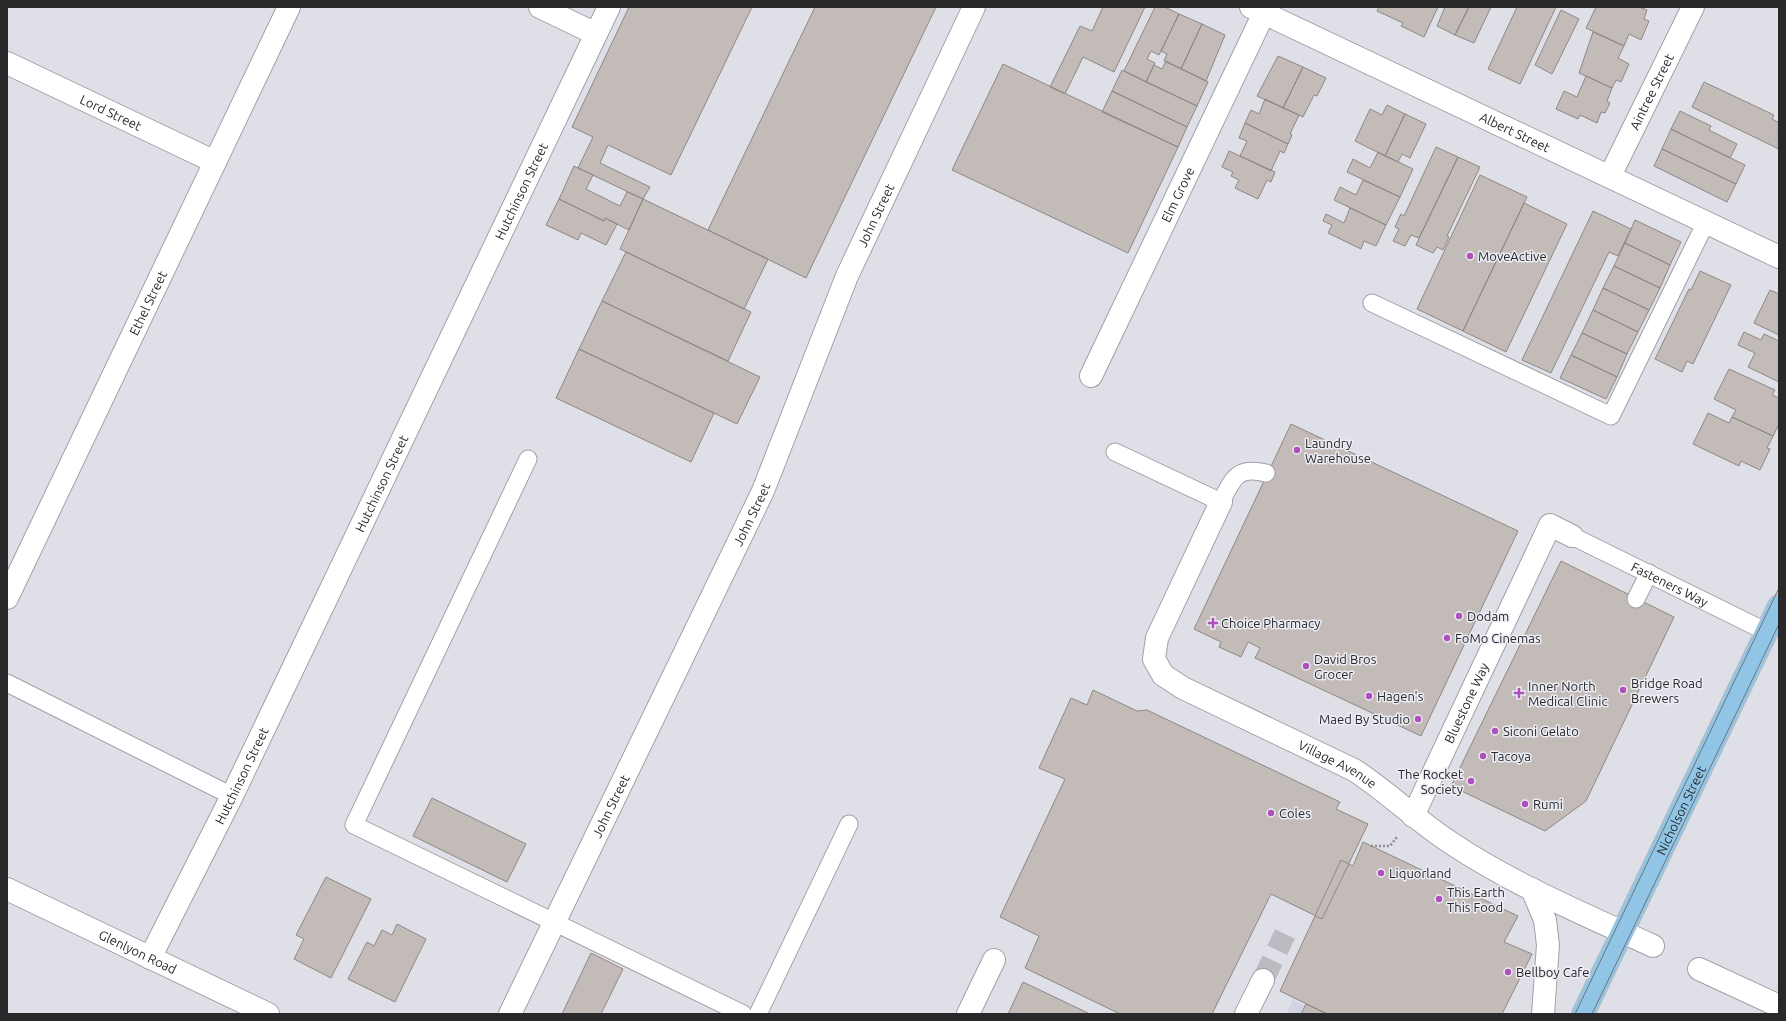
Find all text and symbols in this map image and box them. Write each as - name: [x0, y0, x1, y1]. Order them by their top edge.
- street label: Aintree Street: [1627, 51, 1676, 132]
- street label: Lord Street: [78, 92, 144, 133]
- street label: Albert Street: [1478, 109, 1552, 155]
- street label: Hutchinson Street: [492, 140, 550, 242]
- street label: Elm Grove: [1158, 165, 1197, 224]
- street label: John Street: [855, 181, 897, 249]
- place label: MoveActive: [1478, 249, 1547, 263]
- marker: MoveActive: [1465, 251, 1475, 261]
- street label: Ethel Street: [126, 268, 169, 337]
- street label: Hutchinson Street: [352, 433, 410, 534]
- place label: Laundry Warehouse: [1305, 436, 1371, 465]
- marker: Laundry Warehouse: [1292, 445, 1302, 455]
- street label: John Street: [731, 481, 772, 548]
- street label: Fasteners Way: [1629, 559, 1711, 609]
- place label: Dodam: [1467, 609, 1509, 623]
- marker: Dodam: [1454, 611, 1464, 621]
- place label: Choice Pharmacy: [1221, 616, 1320, 630]
- marker: Choice Pharmacy: [1208, 618, 1218, 628]
- place label: FoMo Cinemas: [1455, 631, 1541, 645]
- marker: FoMo Cinemas: [1442, 633, 1452, 643]
- place label: David Bros Grocer: [1314, 652, 1377, 681]
- marker: David Bros Grocer: [1301, 661, 1311, 671]
- street label: Bluestone Way: [1441, 661, 1491, 745]
- place label: Bridge Road Brewers: [1631, 676, 1703, 705]
- place label: Inner North Medical Clinic: [1528, 679, 1607, 708]
- marker: Bridge Road Brewers: [1618, 685, 1628, 695]
- marker: Inner North Medical Clinic: [1513, 687, 1525, 699]
- place label: Hagen's: [1377, 689, 1424, 703]
- marker: Hagen's: [1364, 691, 1374, 701]
- place label: Maed By Studio: [1319, 712, 1410, 726]
- marker: Maed By Studio: [1413, 714, 1423, 724]
- place label: Siconi Gelato: [1503, 724, 1579, 738]
- street label: Hutchinson Street: [212, 725, 271, 826]
- marker: Siconi Gelato: [1490, 726, 1500, 736]
- street label: Village Avenue: [1296, 737, 1379, 791]
- place label: Tacoya: [1491, 749, 1531, 763]
- marker: Tacoya: [1478, 751, 1488, 761]
- street label: Nicholson Street: [1654, 764, 1708, 857]
- place label: The Rocket Society: [1398, 767, 1463, 796]
- street label: John Street: [589, 772, 632, 840]
- marker: The Rocket Society: [1466, 776, 1476, 786]
- place label: Rumi: [1533, 797, 1563, 811]
- marker: Rumi: [1520, 799, 1530, 809]
- place label: Coles: [1279, 806, 1311, 820]
- marker: Coles: [1266, 808, 1276, 818]
- place label: Liquorland: [1389, 866, 1451, 880]
- marker: Liquorland: [1376, 868, 1386, 878]
- place label: This Earth This Food: [1447, 885, 1505, 914]
- marker: This Earth This Food: [1434, 894, 1444, 904]
- street label: Glenlyon Road: [97, 927, 179, 976]
- place label: Bellboy Cafe: [1516, 965, 1589, 979]
- marker: Bellboy Cafe: [1503, 967, 1513, 977]

